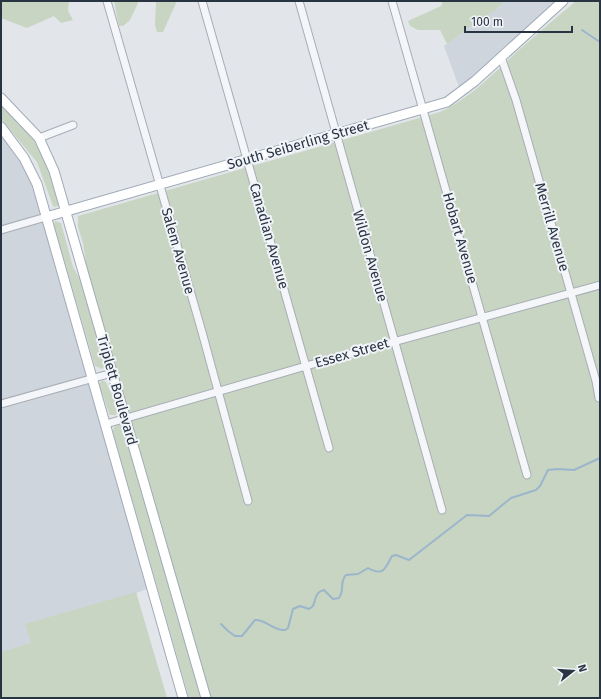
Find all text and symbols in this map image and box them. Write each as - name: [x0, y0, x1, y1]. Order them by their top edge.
- scale bar: [465, 8, 572, 34]
- text: 100 m: [471, 15, 503, 29]
- street label: South Seiberling Street: [225, 116, 372, 173]
- street label: Canadian Avenue: [246, 181, 292, 291]
- street label: Merrill Avenue: [531, 181, 573, 273]
- street label: Hobart Avenue: [439, 190, 481, 286]
- street label: Salem Avenue: [158, 206, 198, 296]
- street label: Wildon Avenue: [349, 208, 391, 304]
- street label: Triplett Boulevard: [93, 333, 141, 447]
- street label: Essex Street: [313, 334, 392, 372]
- north arrow: [553, 651, 593, 691]
- text: N: [575, 663, 589, 674]

